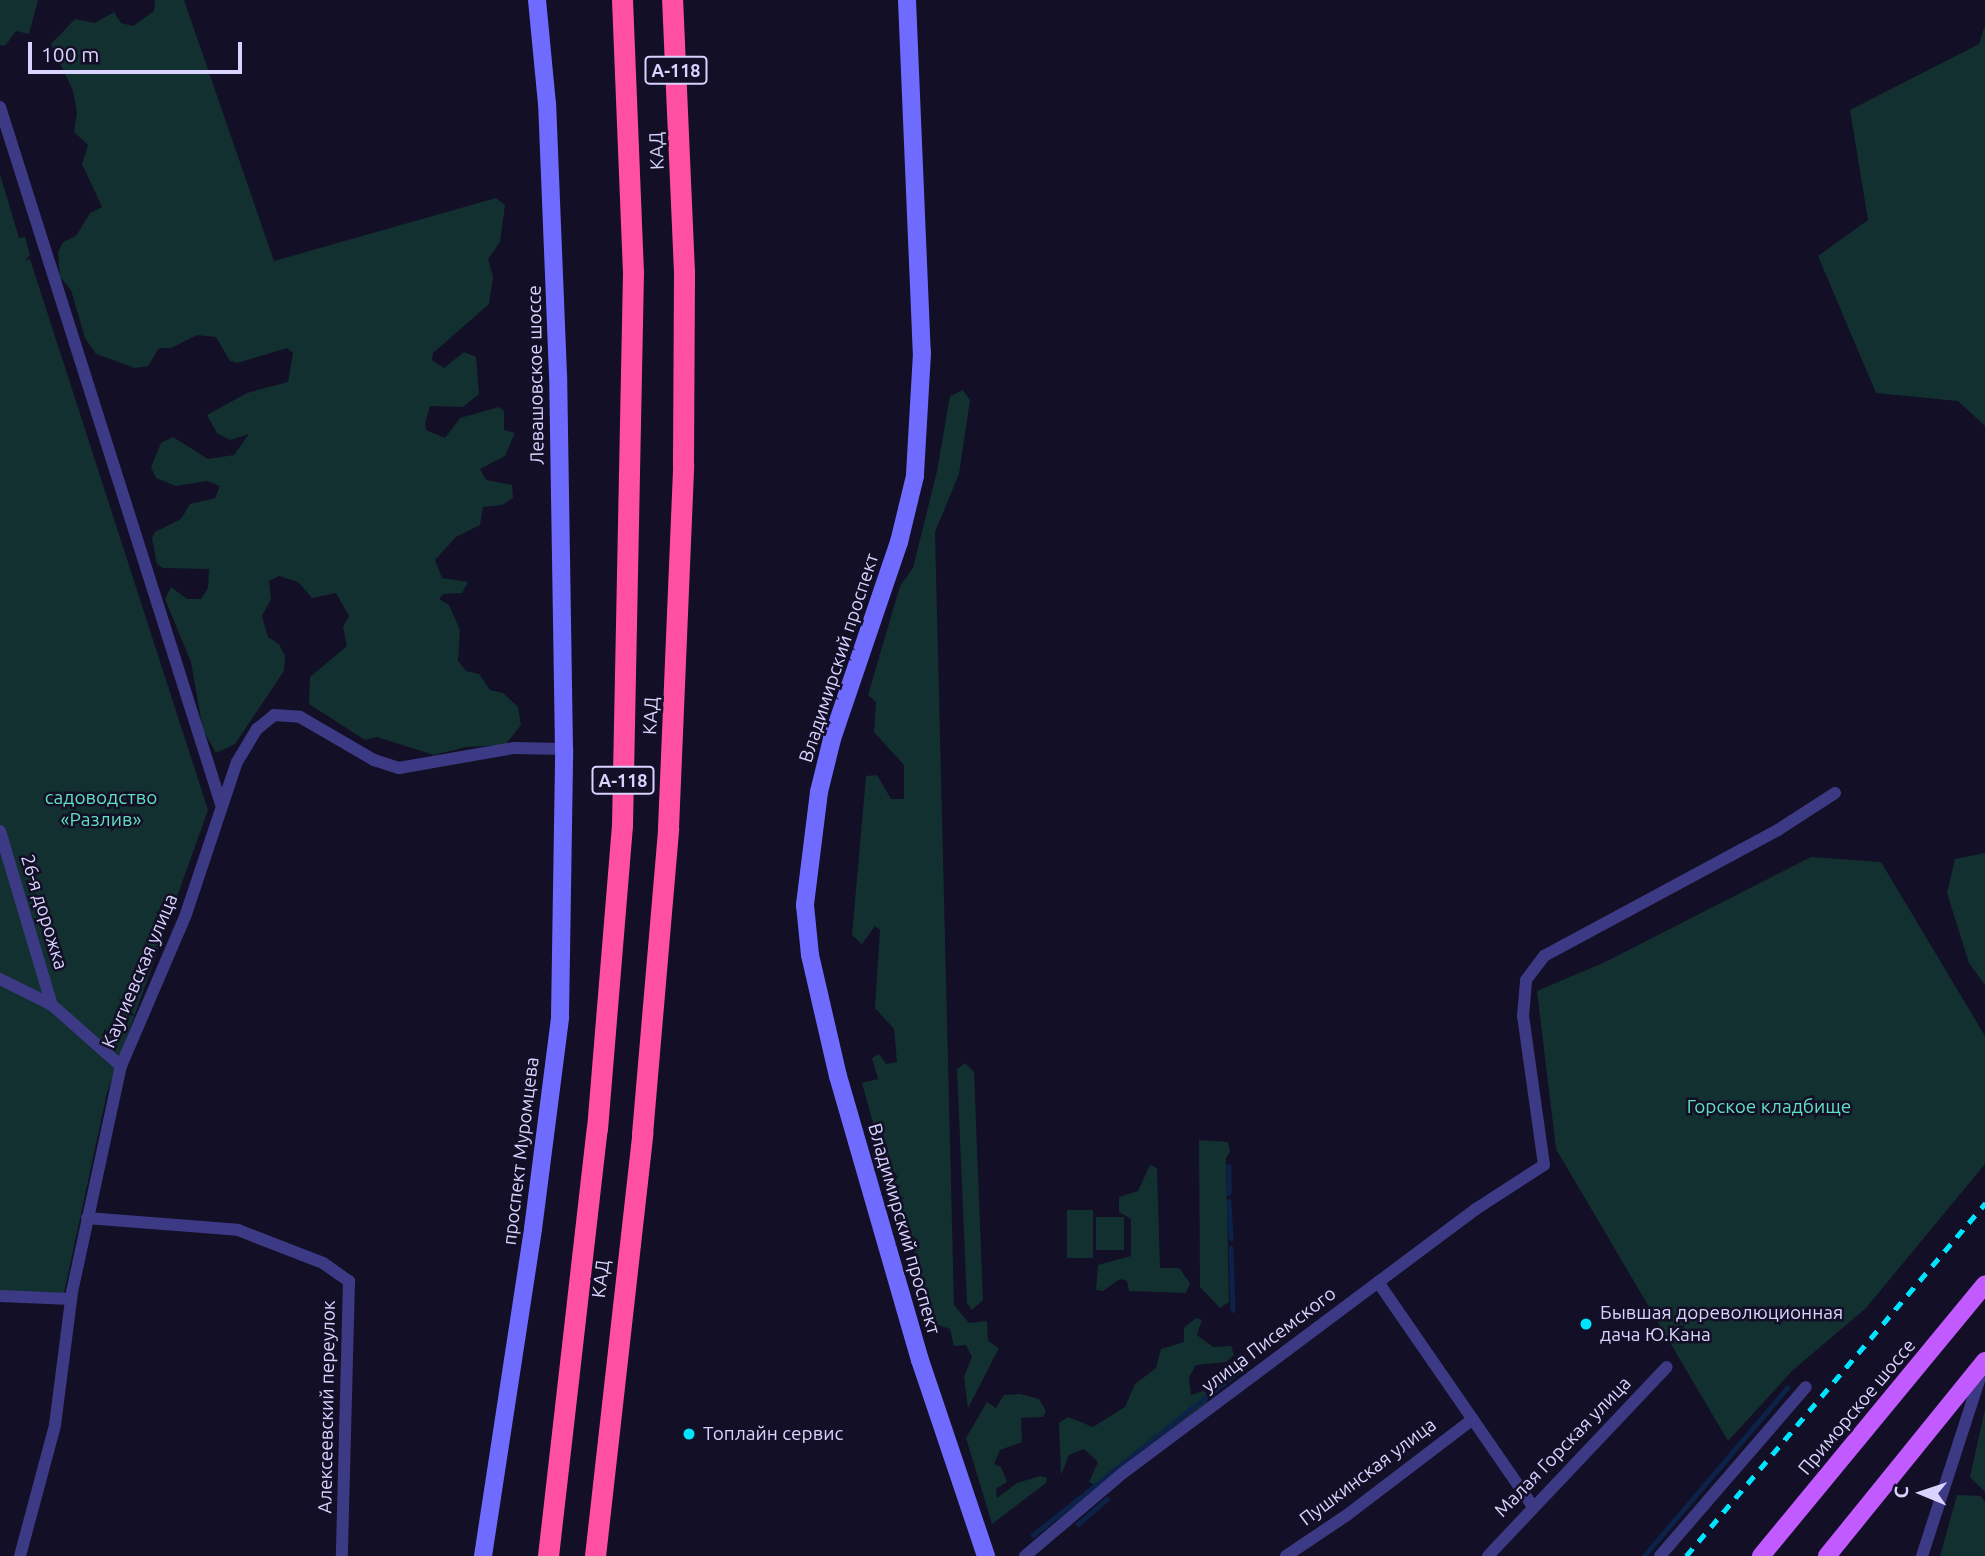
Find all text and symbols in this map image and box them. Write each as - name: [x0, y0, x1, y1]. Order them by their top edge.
- scale bar: [32, 28, 245, 72]
- text: 100 m: [41, 42, 99, 66]
- road number: А-118: [644, 56, 708, 84]
- street label: КАД: [645, 132, 669, 170]
- street label: Левашовское шоссе: [523, 285, 549, 465]
- street label: Владимирский проспект: [794, 551, 884, 765]
- street label: КАД: [639, 696, 663, 736]
- road number: А-118: [592, 766, 654, 794]
- park label: садоводство «Разлив»: [45, 787, 157, 831]
- street label: 26-я дорожка: [16, 852, 72, 972]
- street label: Каугиевская улица: [97, 890, 183, 1052]
- street label: проспект Муромцева: [498, 1056, 544, 1246]
- park label: Горское кладбище: [1687, 1096, 1851, 1118]
- street label: Владимирский проспект: [863, 1121, 945, 1337]
- street label: КАД: [587, 1259, 615, 1299]
- street label: улица Писемского: [1197, 1282, 1341, 1398]
- street label: Алексеевский переулок: [314, 1300, 340, 1514]
- place label: Бывшая дореволюционная дача Ю.Кана: [1600, 1302, 1843, 1346]
- marker: Бывшая дореволюционная дача Ю.Кана: [1578, 1316, 1594, 1332]
- street label: Приморское шоссе: [1794, 1334, 1920, 1480]
- street label: Малая Горская улица: [1490, 1372, 1636, 1522]
- street label: Пушкинская улица: [1295, 1413, 1441, 1531]
- place label: Топлайн сервис: [703, 1423, 843, 1445]
- marker: Топлайн сервис: [681, 1426, 697, 1442]
- north arrow: [1887, 1458, 1957, 1528]
- text: С: [1890, 1486, 1912, 1499]

